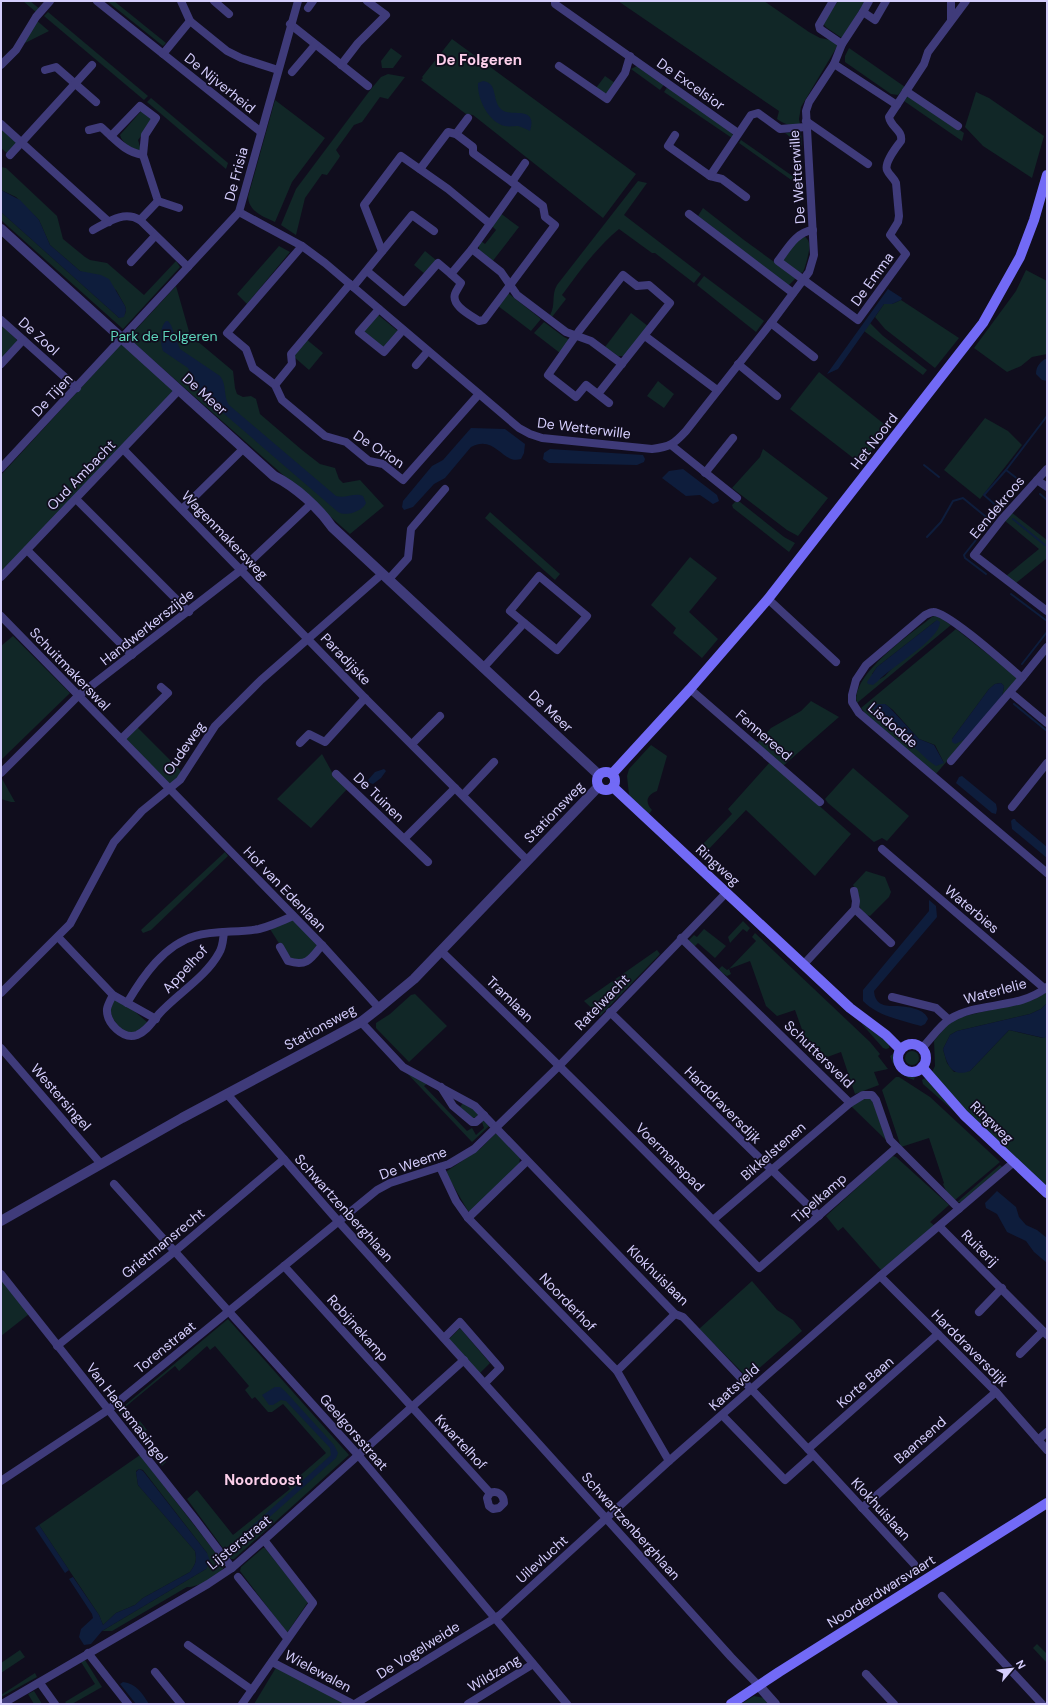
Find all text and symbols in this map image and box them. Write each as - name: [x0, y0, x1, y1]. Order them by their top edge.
- street label: De Nijverheid: [181, 49, 259, 117]
- district label: De Folgeren: [436, 50, 522, 70]
- street label: De Excelsior: [654, 54, 728, 114]
- street label: De Wetterwille: [785, 129, 809, 225]
- street label: De Frisia: [220, 145, 252, 203]
- street label: De Emma: [847, 249, 897, 309]
- street label: De Zool: [15, 313, 63, 359]
- park label: Park de Folgeren: [111, 327, 217, 345]
- street label: De Meer: [179, 369, 231, 419]
- street label: De Tijen: [28, 370, 76, 420]
- street label: Het Noord: [846, 409, 902, 473]
- street label: De Wetterwille: [536, 413, 632, 443]
- street label: De Orion: [350, 426, 408, 472]
- street label: Oud Ambacht: [43, 436, 119, 514]
- street label: Eendekroos: [966, 472, 1028, 542]
- street label: Wagenmakersweg: [178, 487, 272, 583]
- street label: Handwerkerszijde: [96, 585, 198, 669]
- street label: Schuitmakerswal: [26, 624, 114, 714]
- street label: Paradijske: [317, 629, 375, 689]
- street label: De Meer: [525, 686, 577, 736]
- street label: Lisdodde: [864, 698, 922, 752]
- street label: Fennereed: [732, 706, 796, 764]
- street label: Oudeweg: [159, 718, 209, 778]
- street label: De Tuinen: [350, 768, 408, 826]
- street label: Stationsweg: [520, 777, 588, 847]
- street label: Ringweg: [692, 840, 744, 890]
- street label: Hof van Edenlaan: [240, 843, 330, 935]
- street label: Waterbies: [941, 881, 1003, 937]
- street label: Appelhof: [158, 941, 212, 997]
- street label: Ratelwacht: [571, 970, 633, 1034]
- street label: Tramlaan: [483, 972, 537, 1026]
- street label: Waterlelie: [962, 974, 1028, 1008]
- street label: Stationsweg: [281, 1000, 359, 1054]
- street label: Schuttersveld: [781, 1016, 857, 1092]
- street label: Westersingel: [27, 1060, 95, 1134]
- street label: Harddraversdijk: [681, 1063, 765, 1147]
- street label: Ringweg: [966, 1097, 1018, 1147]
- street label: Bikkelstenen: [737, 1118, 809, 1184]
- street label: Voermanspad: [632, 1119, 708, 1195]
- street label: De Weeme: [377, 1142, 449, 1184]
- street label: Schwartzenberghlaan: [291, 1150, 397, 1266]
- street label: Tipelkamp: [788, 1169, 850, 1227]
- street label: Grietmansrecht: [118, 1204, 208, 1282]
- street label: Ruiterij: [958, 1226, 1002, 1270]
- street label: Klokhuislaan: [623, 1241, 693, 1309]
- street label: Noorderhof: [536, 1269, 600, 1335]
- street label: Robijnekamp: [323, 1291, 393, 1365]
- street label: Harddraversdijk: [928, 1306, 1012, 1390]
- street label: Torenstraat: [131, 1317, 199, 1377]
- street label: Korte Baan: [833, 1352, 897, 1412]
- street label: Van Haersmasingel: [82, 1359, 172, 1467]
- street label: Kaatsveld: [705, 1360, 763, 1414]
- street label: Geelgorsstraat: [316, 1390, 392, 1474]
- street label: Kwartelhof: [431, 1411, 491, 1473]
- street label: Baansend: [890, 1412, 950, 1468]
- street label: Schwartzenberghlaan: [578, 1468, 684, 1584]
- district label: Noordoost: [224, 1470, 302, 1490]
- street label: Klokhuislaan: [847, 1474, 915, 1544]
- street label: Lijsterstraat: [203, 1511, 275, 1573]
- street label: Uilevlucht: [512, 1531, 572, 1587]
- street label: Noorderdwarsvaart: [823, 1550, 939, 1632]
- street label: De Vogelweide: [373, 1617, 463, 1683]
- street label: Wielewalen: [282, 1646, 354, 1696]
- north arrow: [992, 1649, 1032, 1689]
- street label: Wildzang: [464, 1650, 524, 1696]
- text: N: [1013, 1657, 1029, 1671]

